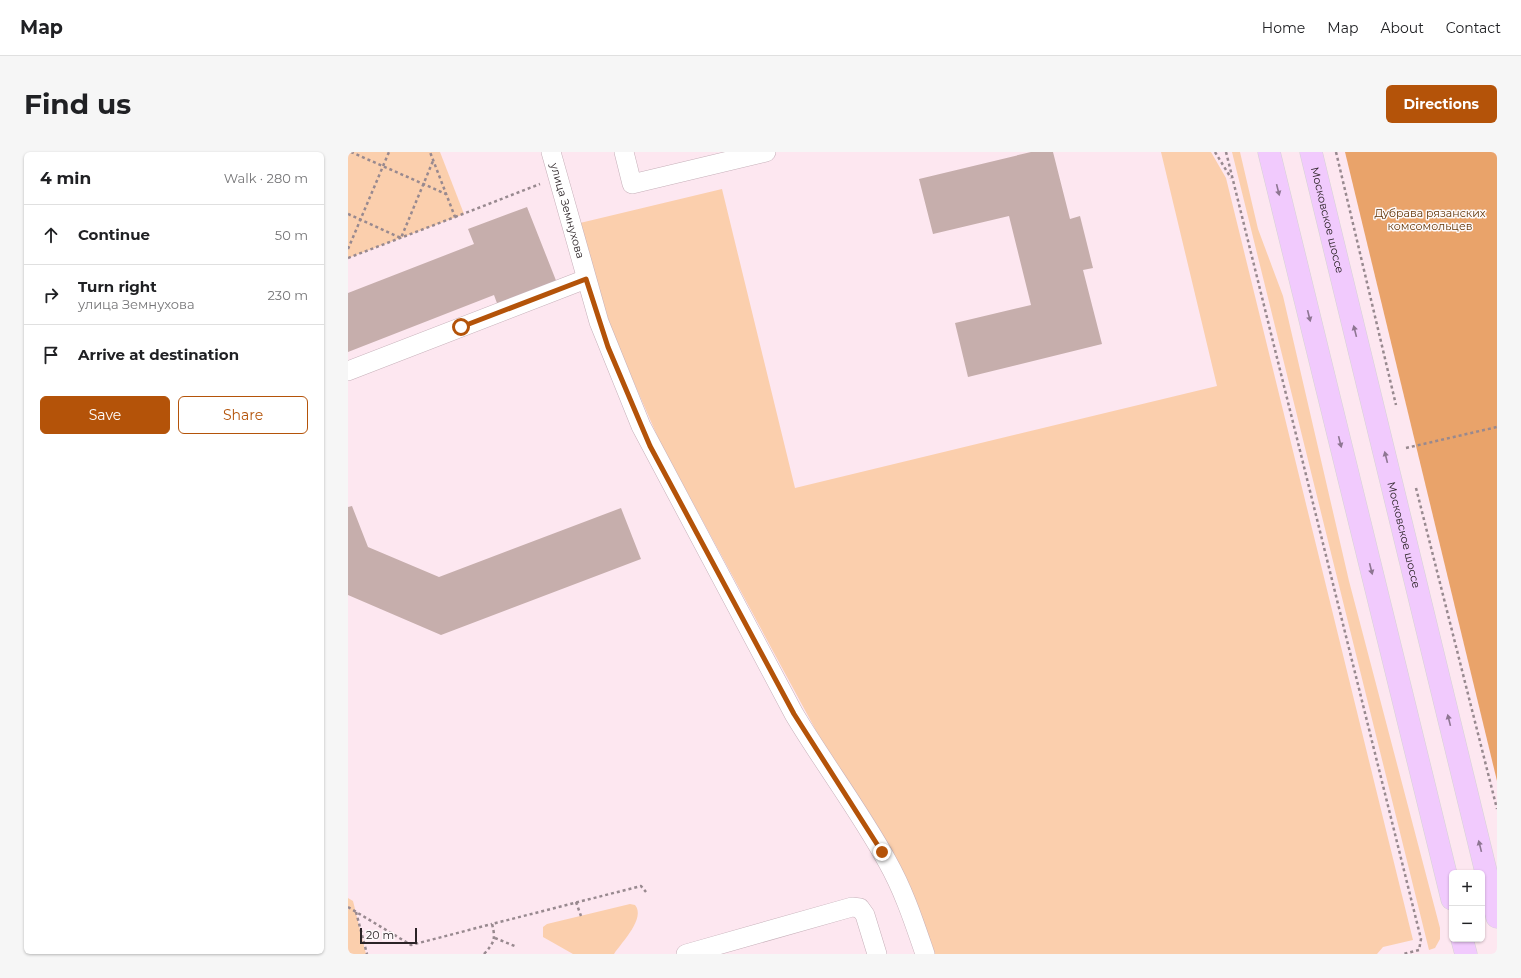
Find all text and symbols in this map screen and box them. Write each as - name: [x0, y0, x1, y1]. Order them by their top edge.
- text: Map: [20, 16, 63, 39]
- text: Home: [1262, 19, 1305, 37]
- text: Map: [1327, 19, 1358, 37]
- text: About: [1380, 19, 1424, 37]
- text: Contact: [1446, 19, 1501, 37]
- button: Directions: [1386, 85, 1497, 123]
- text: Find us: [24, 87, 131, 121]
- street label: улица Земнухова: [547, 160, 588, 260]
- street label: Московское шоссе: [1308, 165, 1347, 275]
- text: 4 min: [40, 168, 91, 188]
- text: Walk · 280 m: [224, 170, 308, 186]
- one-way arrow: [1276, 184, 1282, 196]
- park label: Дубрава рязанских комсомольцев: [1374, 206, 1486, 233]
- icon: ahead: [40, 224, 62, 246]
- text: Continue: [78, 225, 150, 244]
- text: 50 m: [275, 227, 308, 243]
- text: Turn right: [78, 277, 157, 296]
- icon: right: [40, 284, 62, 306]
- text: 230 m: [267, 287, 308, 303]
- text: улица Земнухова: [78, 296, 195, 312]
- one-way arrow: [1307, 310, 1313, 322]
- route start: [452, 318, 470, 336]
- one-way arrow: [1351, 325, 1357, 337]
- icon: arrive: [40, 344, 62, 366]
- text: Arrive at destination: [78, 345, 239, 364]
- button: Save: [40, 396, 170, 434]
- button: Share: [178, 396, 308, 434]
- one-way arrow: [1338, 436, 1344, 449]
- one-way arrow: [1382, 451, 1388, 463]
- street label: Московское шоссе: [1384, 480, 1424, 590]
- one-way arrow: [1369, 562, 1375, 575]
- one-way arrow: [1446, 713, 1452, 726]
- one-way arrow: [1477, 840, 1483, 852]
- route end: [873, 843, 891, 861]
- map controls: [1449, 870, 1485, 942]
- button: +: [1449, 870, 1485, 906]
- button: −: [1449, 906, 1485, 942]
- scale bar: [360, 926, 417, 945]
- text: 20 m: [366, 928, 394, 942]

